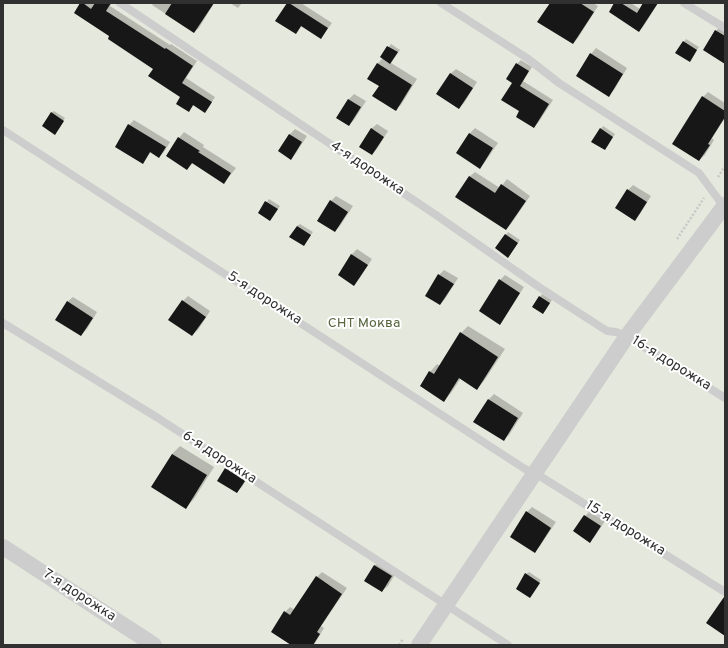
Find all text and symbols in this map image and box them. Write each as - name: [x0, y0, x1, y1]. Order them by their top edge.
- street label: 4-я дорожка: [327, 138, 407, 200]
- street label: 5-я дорожка: [224, 269, 304, 329]
- park label: СНТ Моква: [328, 316, 400, 332]
- street label: 16-я дорожка: [628, 333, 714, 395]
- street label: 6-я дорожка: [179, 428, 259, 488]
- street label: 15-я дорожка: [582, 498, 668, 560]
- street label: 7-я дорожка: [39, 566, 119, 626]

